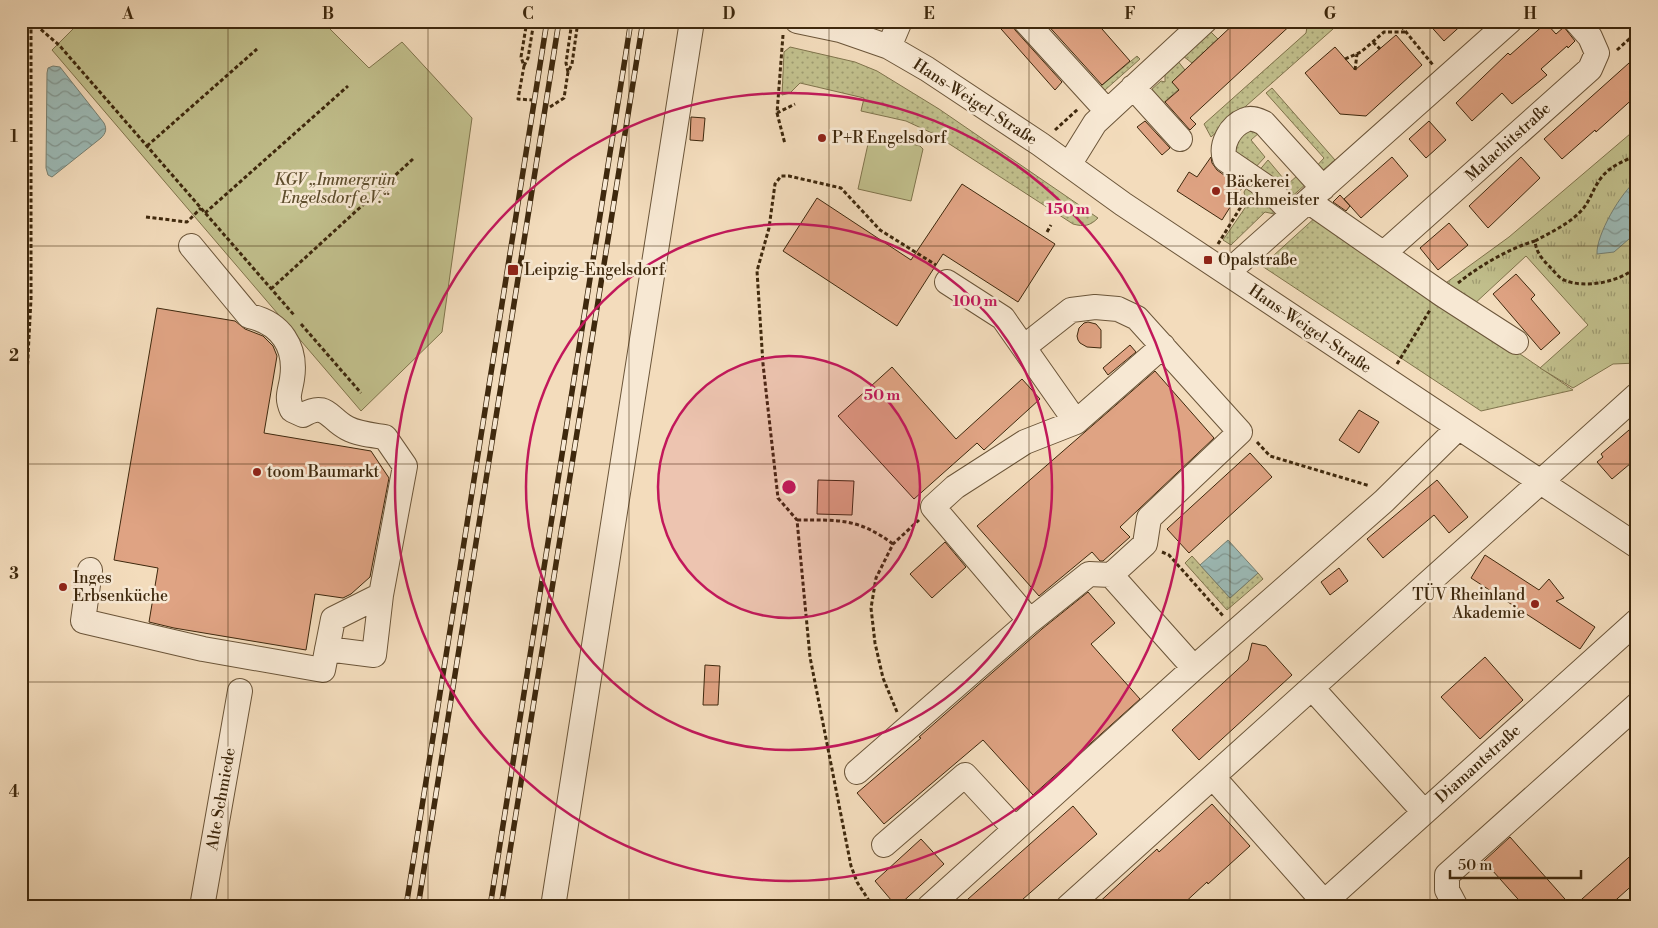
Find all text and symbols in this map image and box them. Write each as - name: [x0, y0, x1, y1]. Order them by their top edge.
- text: A: [121, 4, 134, 24]
- text: B: [322, 4, 334, 24]
- text: C: [522, 4, 534, 24]
- text: D: [723, 4, 736, 24]
- text: E: [923, 4, 935, 24]
- text: F: [1124, 4, 1136, 24]
- text: G: [1324, 4, 1337, 24]
- text: H: [1523, 4, 1537, 24]
- street label: Hans-Weigel-Straße: [909, 54, 1041, 150]
- street label: Malachitstraße: [1461, 98, 1555, 186]
- text: 1: [10, 127, 18, 147]
- place label: P+R Engelsdorf: [832, 128, 947, 148]
- marker: P+R Engelsdorf: [816, 132, 828, 144]
- park label: KGV „Immergrün Engelsdorf e.V.“: [274, 170, 397, 208]
- place label: Bäckerei Hachmeister: [1225, 172, 1320, 210]
- marker: Bäckerei Hachmeister: [1210, 185, 1222, 197]
- text: 150 m: [1046, 200, 1090, 219]
- place label: Opalstraße: [1218, 250, 1297, 270]
- marker: Opalstraße: [1202, 254, 1214, 266]
- place label: Leipzig-Engelsdorf: [524, 260, 666, 280]
- marker: Leipzig-Engelsdorf: [506, 263, 520, 277]
- street label: Hans-Weigel-Straße: [1245, 280, 1375, 378]
- text: 100 m: [953, 292, 998, 311]
- text: 2: [9, 346, 19, 366]
- text: 50 m: [864, 386, 900, 405]
- place label: toom Baumarkt: [267, 462, 379, 482]
- marker: toom Baumarkt: [251, 466, 263, 478]
- centre of rings: [780, 478, 798, 496]
- text: 3: [9, 564, 19, 584]
- place label: Inges Erbsenküche: [73, 568, 168, 606]
- marker: Inges Erbsenküche: [57, 581, 69, 593]
- place label: TÜV Rheinland Akademie: [1412, 583, 1525, 623]
- marker: TÜV Rheinland Akademie: [1529, 598, 1541, 610]
- street label: Diamantstraße: [1431, 720, 1525, 808]
- street label: Alte Schmiede: [202, 746, 240, 853]
- text: 4: [9, 782, 20, 802]
- scale bar: [1450, 848, 1582, 880]
- text: 50 m: [1458, 856, 1492, 875]

